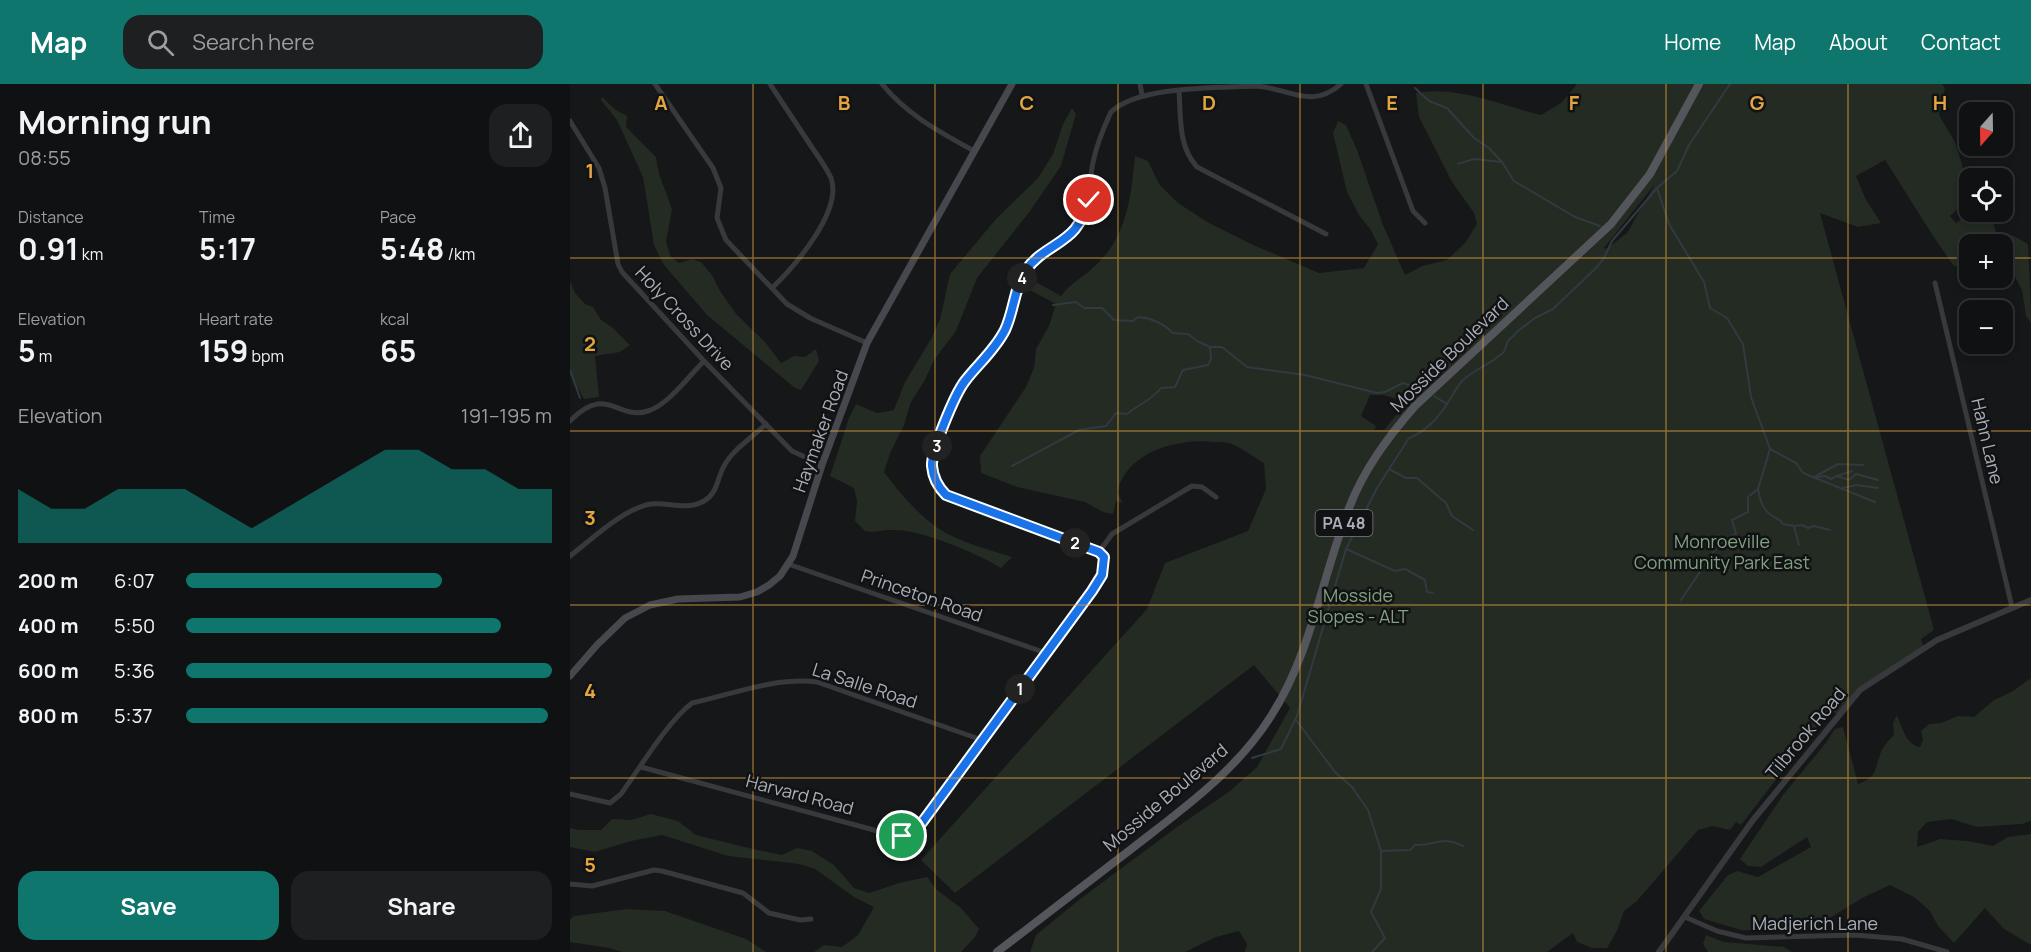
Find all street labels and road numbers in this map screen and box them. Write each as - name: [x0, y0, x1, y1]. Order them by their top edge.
- street label: Holy Cross Drive: [630, 261, 740, 375]
- street label: Mosside Boulevard: [1385, 291, 1513, 417]
- street label: Haymaker Road: [787, 366, 853, 496]
- street label: Hahn Lane: [1966, 396, 2010, 486]
- road number: PA 48: [1316, 510, 1372, 536]
- street label: Princeton Road: [858, 563, 986, 627]
- street label: La Salle Road: [809, 657, 921, 713]
- street label: Tilbrook Road: [1760, 682, 1850, 784]
- street label: Mosside Boulevard: [1098, 738, 1232, 856]
- street label: Harvard Road: [743, 768, 857, 820]
- street label: Madjerich Lane: [1752, 911, 1878, 935]

